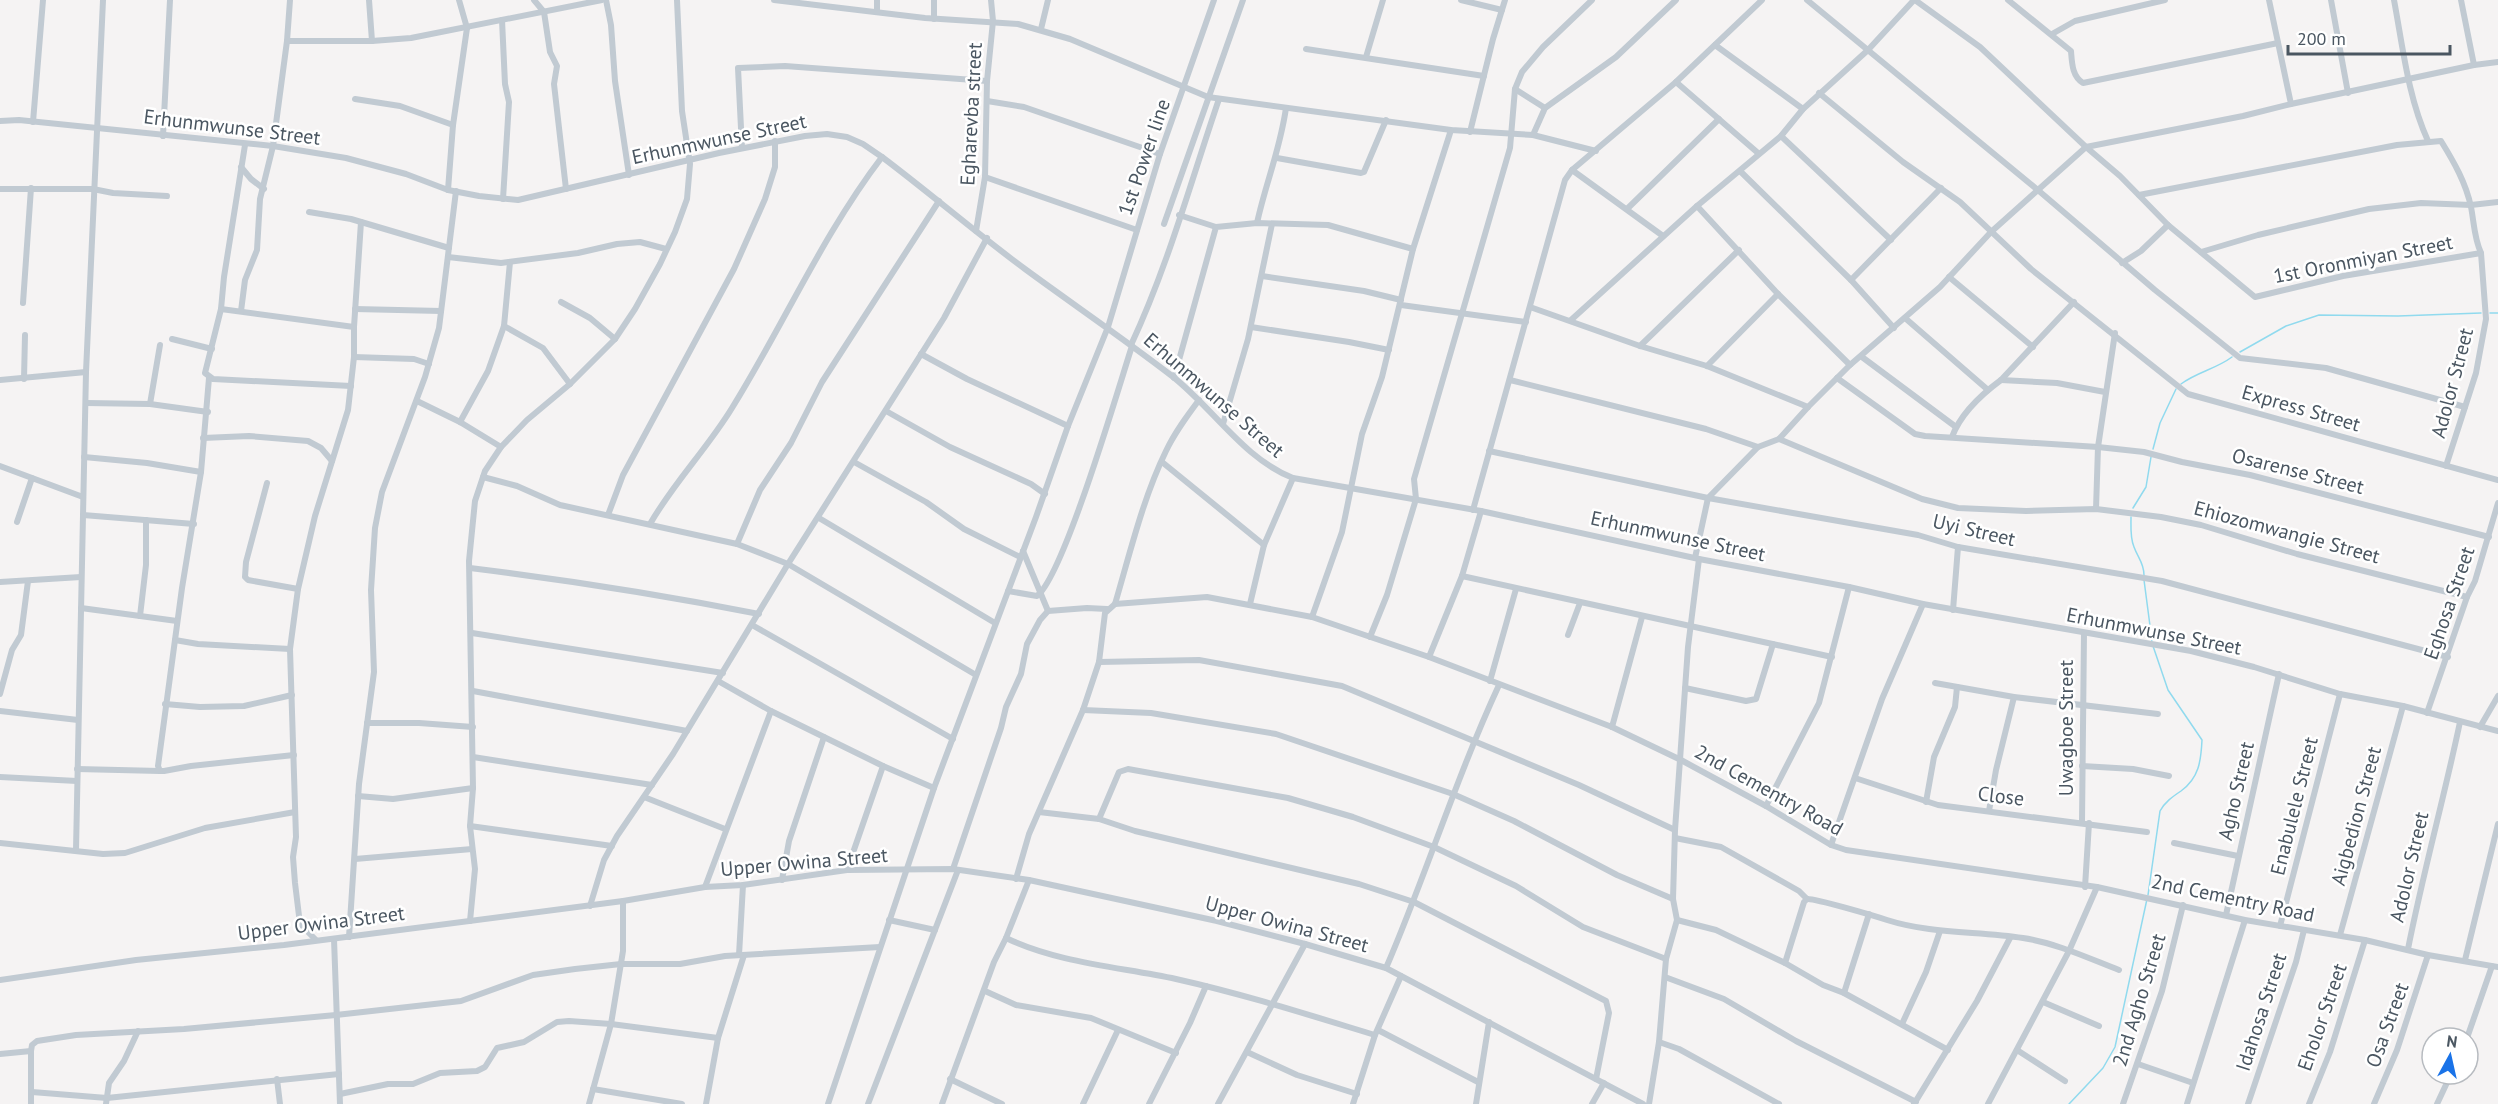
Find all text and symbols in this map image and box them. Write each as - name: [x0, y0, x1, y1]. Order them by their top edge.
- scale bar: [2288, 18, 2450, 56]
- text: 200 m: [2297, 27, 2346, 50]
- street label: Egharevba street: [954, 41, 988, 186]
- street label: 1st Power line: [1112, 95, 1176, 219]
- street label: Erhunmwunse Street: [142, 103, 322, 151]
- street label: Erhunmwunse Street: [629, 108, 809, 170]
- street label: 1st Oronmiyan Street: [2271, 229, 2455, 289]
- street label: Adolor Street: [2425, 325, 2479, 441]
- street label: Erhunmwunse Street: [1138, 327, 1290, 463]
- street label: Express Street: [2239, 379, 2363, 437]
- street label: Osarense Street: [2229, 442, 2367, 500]
- street label: Ehiozomwangie Street: [2191, 495, 2383, 569]
- street label: Erhunmwunse Street: [1588, 505, 1768, 567]
- street label: Uyi Street: [1930, 508, 2018, 552]
- street label: Eghosa Street: [2418, 543, 2481, 663]
- street label: Erhunmwunse Street: [2064, 601, 2244, 661]
- street label: Uwagboe Street: [2053, 660, 2079, 796]
- street label: Enabulele Street: [2264, 734, 2324, 878]
- street label: 2nd Cementry Road: [1690, 738, 1848, 842]
- street label: Agho Street: [2212, 739, 2260, 843]
- street label: Aigbedion Street: [2325, 743, 2387, 888]
- street label: Close: [1976, 780, 2026, 812]
- street label: Adolor Street: [2384, 809, 2434, 925]
- street label: Upper Owina Street: [719, 842, 889, 882]
- street label: 2nd Cementry Road: [2149, 868, 2317, 928]
- street label: Upper Owina Street: [1202, 890, 1372, 958]
- street label: Upper Owina Street: [236, 900, 406, 946]
- street label: 2nd Agho Street: [2106, 930, 2172, 1070]
- street label: Idahosa Street: [2230, 949, 2292, 1074]
- street label: Eholor Street: [2291, 960, 2353, 1074]
- street label: Osa Street: [2360, 979, 2414, 1071]
- north arrow: [2420, 1026, 2480, 1086]
- text: N: [2445, 1031, 2459, 1052]

